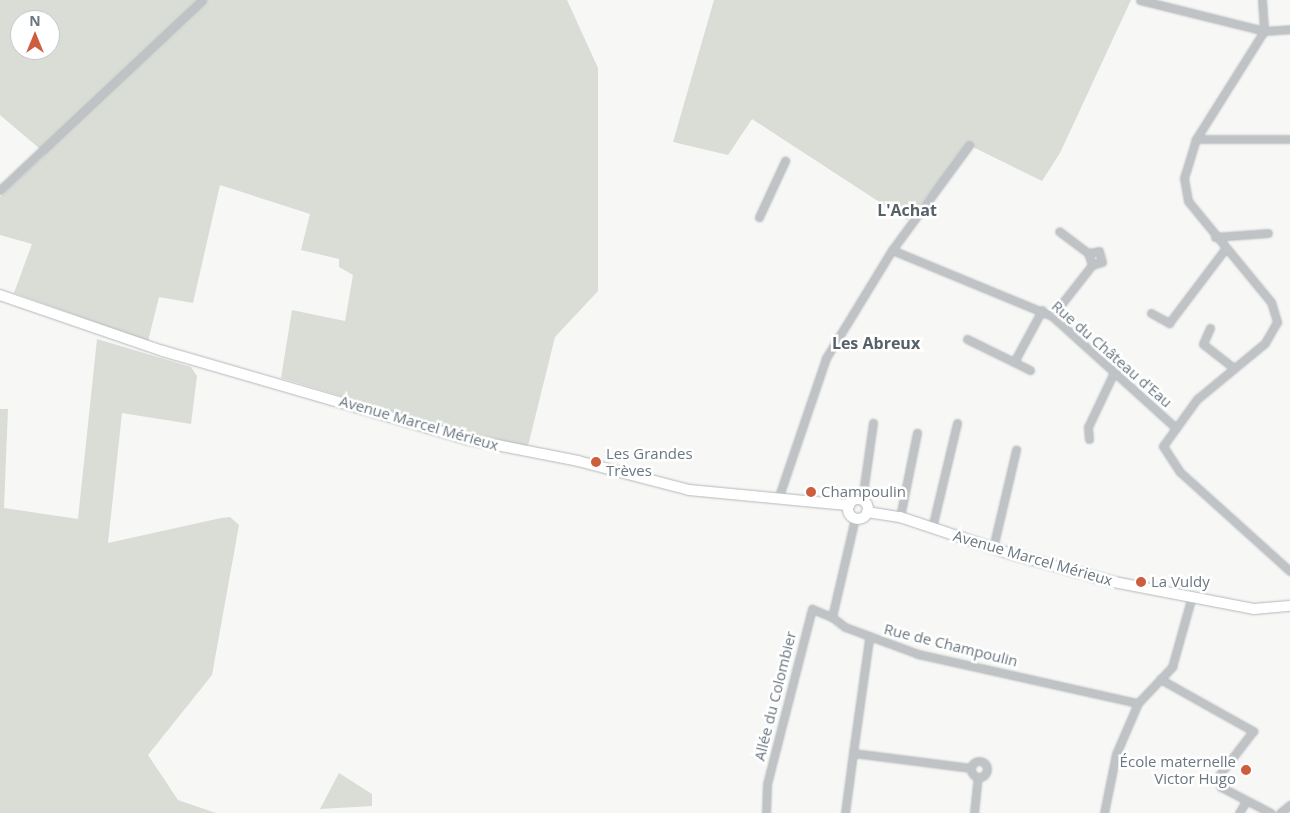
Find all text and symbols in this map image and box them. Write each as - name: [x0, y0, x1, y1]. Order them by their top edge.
- north arrow: [10, 10, 60, 60]
- text: N: [29, 11, 41, 30]
- district label: L'Achat: [877, 200, 937, 220]
- street label: Rue du Château d'Eau: [1048, 297, 1176, 411]
- district label: Les Abreux: [832, 333, 920, 353]
- street label: Avenue Marcel Mérieux: [337, 392, 501, 454]
- place label: Les Grandes Trèves: [606, 444, 693, 479]
- marker: Les Grandes Trèves: [590, 456, 602, 468]
- place label: Champoulin: [821, 483, 906, 501]
- marker: Champoulin: [805, 486, 817, 498]
- street label: Avenue Marcel Mérieux: [951, 527, 1115, 589]
- place label: La Vuldy: [1151, 573, 1210, 591]
- marker: La Vuldy: [1135, 576, 1147, 588]
- street label: Rue de Champoulin: [882, 620, 1020, 670]
- street label: Allée du Colombier: [750, 629, 800, 763]
- place label: École maternelle Victor Hugo: [1120, 752, 1236, 787]
- marker: École maternelle Victor Hugo: [1240, 764, 1252, 776]

